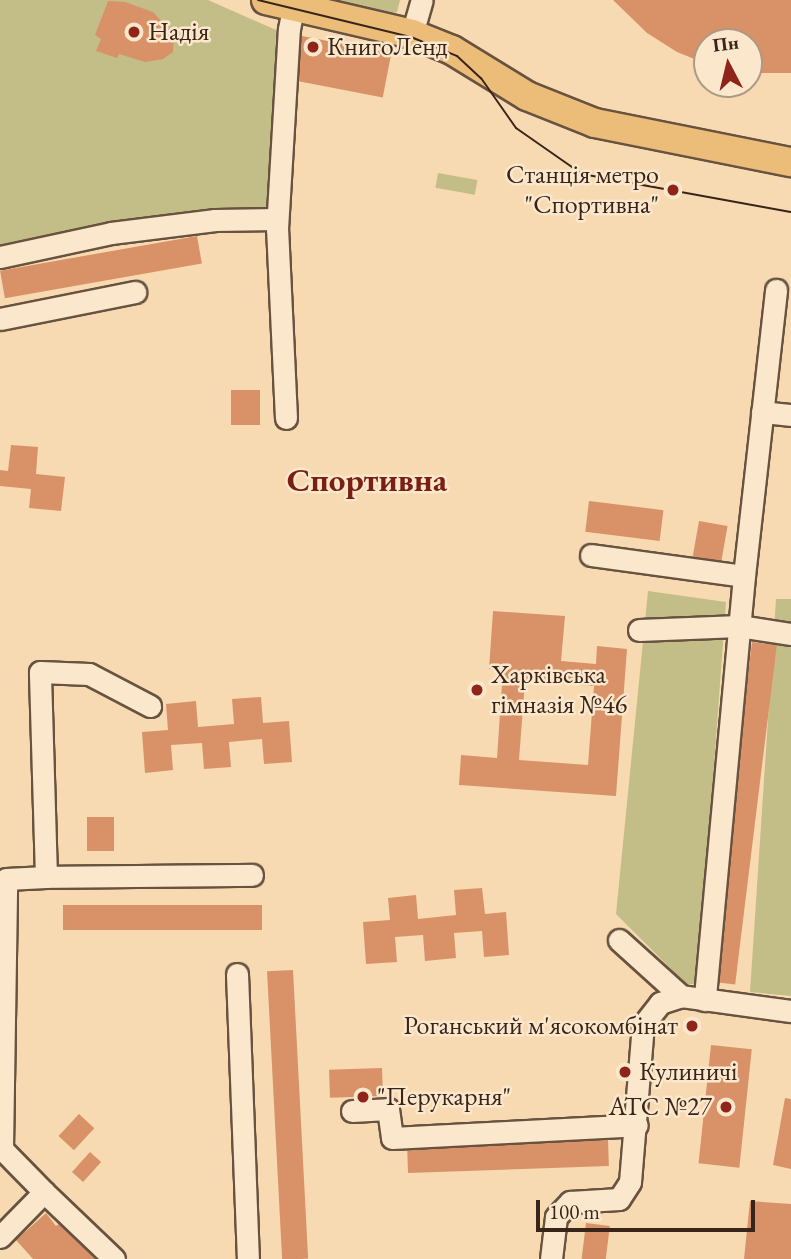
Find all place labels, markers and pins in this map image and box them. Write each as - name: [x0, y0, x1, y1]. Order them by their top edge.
- place label: Надія: [148, 16, 209, 48]
- marker: Надія: [126, 24, 142, 40]
- place label: КнигоЛенд: [327, 31, 448, 63]
- marker: КнигоЛенд: [305, 39, 321, 55]
- place label: Станція метро "Спортивна": [506, 159, 659, 220]
- marker: Станція метро "Спортивна": [665, 182, 681, 198]
- place label: Харківська гімназія №46: [491, 659, 627, 720]
- marker: Харківська гімназія №46: [469, 682, 485, 698]
- place label: Роганський м'ясокомбінат: [404, 1010, 678, 1042]
- marker: Роганський м'ясокомбінат: [684, 1018, 700, 1034]
- place label: Кулиничі: [639, 1056, 737, 1088]
- marker: Кулиничі: [617, 1064, 633, 1080]
- place label: "Перукарня": [377, 1081, 511, 1113]
- marker: "Перукарня": [355, 1089, 371, 1105]
- place label: АТС №27: [608, 1091, 712, 1123]
- marker: АТС №27: [718, 1099, 734, 1115]

